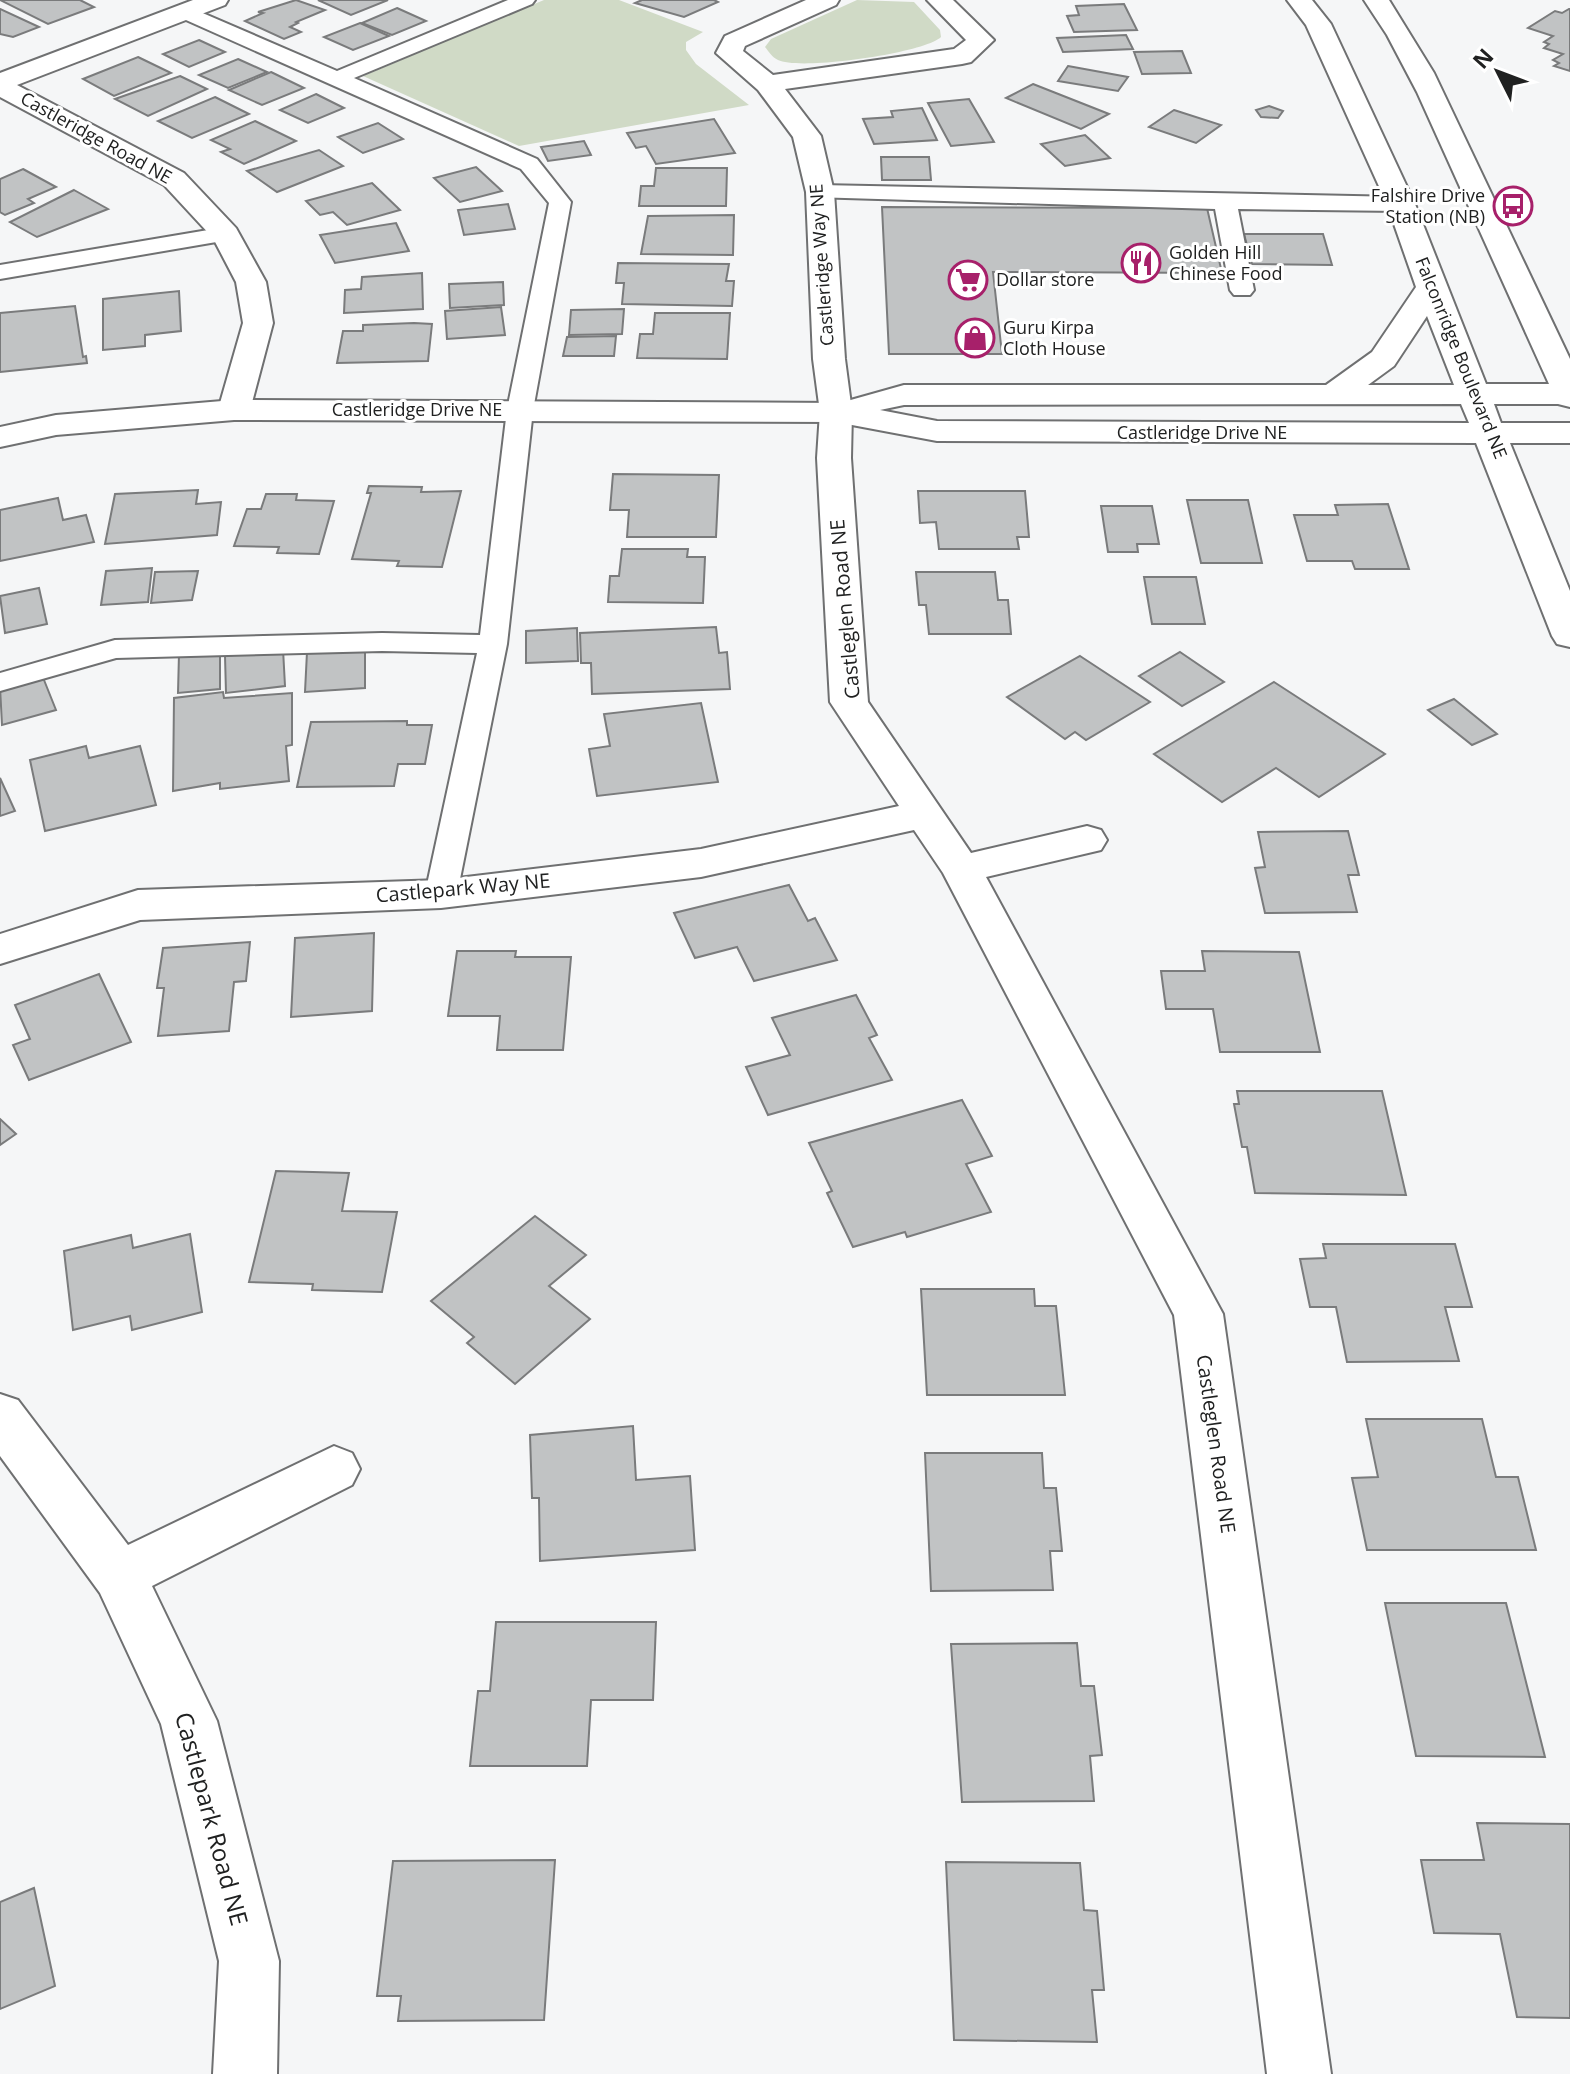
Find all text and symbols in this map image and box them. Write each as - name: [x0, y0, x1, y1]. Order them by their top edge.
- north arrow: [1458, 32, 1538, 112]
- text: N: [1465, 41, 1500, 75]
- street label: Castleridge Road NE: [16, 86, 176, 189]
- street label: Castleridge Way NE: [803, 183, 839, 347]
- place label: Falshire Drive Station (NB): [1371, 183, 1485, 228]
- bus stop icon: Falshire Drive Station (NB): [1492, 185, 1534, 227]
- place label: Golden Hill Chinese Food: [1169, 240, 1282, 285]
- restaurant icon: Golden Hill Chinese Food: [1120, 242, 1162, 284]
- street label: Falconridge Boulevard NE: [1410, 253, 1513, 462]
- supermarket icon: Dollar store: [947, 259, 989, 301]
- place label: Dollar store: [996, 267, 1094, 291]
- place label: Guru Kirpa Cloth House: [1003, 315, 1106, 360]
- shop icon: Guru Kirpa Cloth House: [954, 317, 996, 359]
- street label: Castleridge Drive NE: [332, 397, 502, 421]
- street label: Castleridge Drive NE: [1117, 420, 1287, 444]
- street label: Castleglen Road NE: [823, 518, 866, 700]
- street label: Castlepark Way NE: [375, 866, 551, 909]
- street label: Castleglen Road NE: [1191, 1353, 1242, 1535]
- street label: Castlepark Road NE: [168, 1708, 257, 1929]

